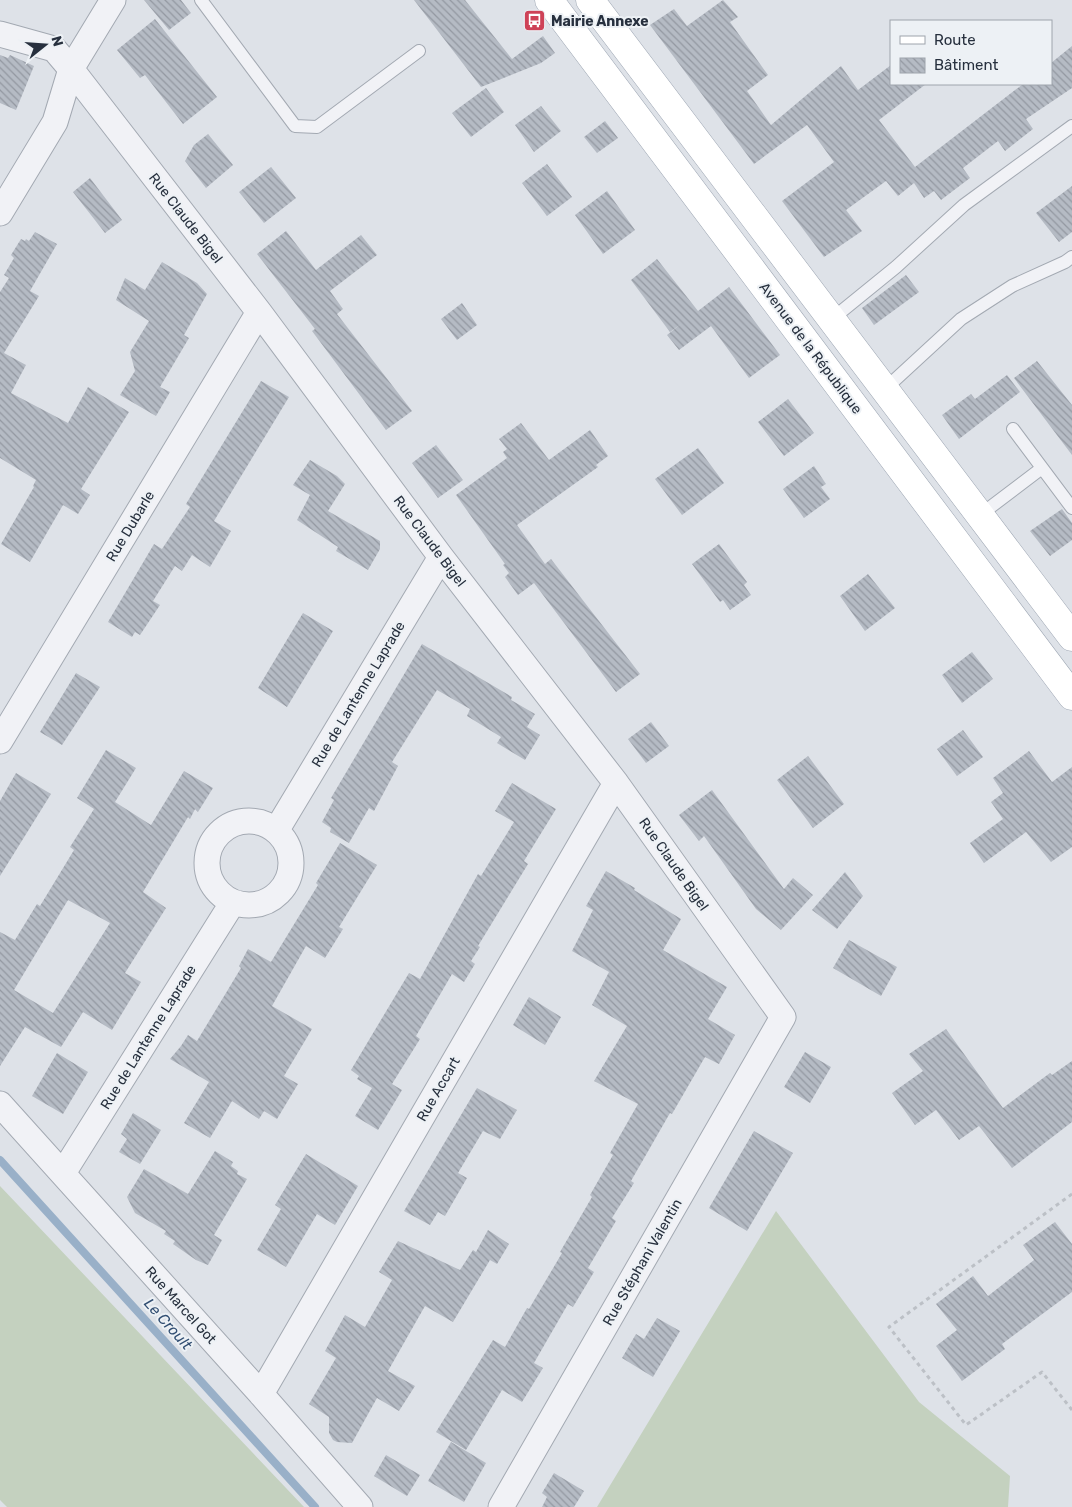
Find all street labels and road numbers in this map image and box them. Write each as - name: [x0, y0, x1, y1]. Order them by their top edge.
- street label: Rue Claude Bigel: [145, 170, 226, 267]
- street label: Avenue de la République: [756, 279, 866, 417]
- street label: Rue Dubarle: [103, 488, 158, 565]
- street label: Rue Claude Bigel: [390, 492, 469, 590]
- street label: Rue de Lantenne Laprade: [308, 618, 409, 770]
- street label: Rue Claude Bigel: [635, 814, 712, 914]
- street label: Rue de Lantenne Laprade: [97, 962, 200, 1113]
- street label: Rue Accart: [413, 1053, 464, 1125]
- street label: Rue Stéphani Valentin: [599, 1196, 686, 1329]
- street label: Rue Marcel Got: [141, 1263, 220, 1348]

